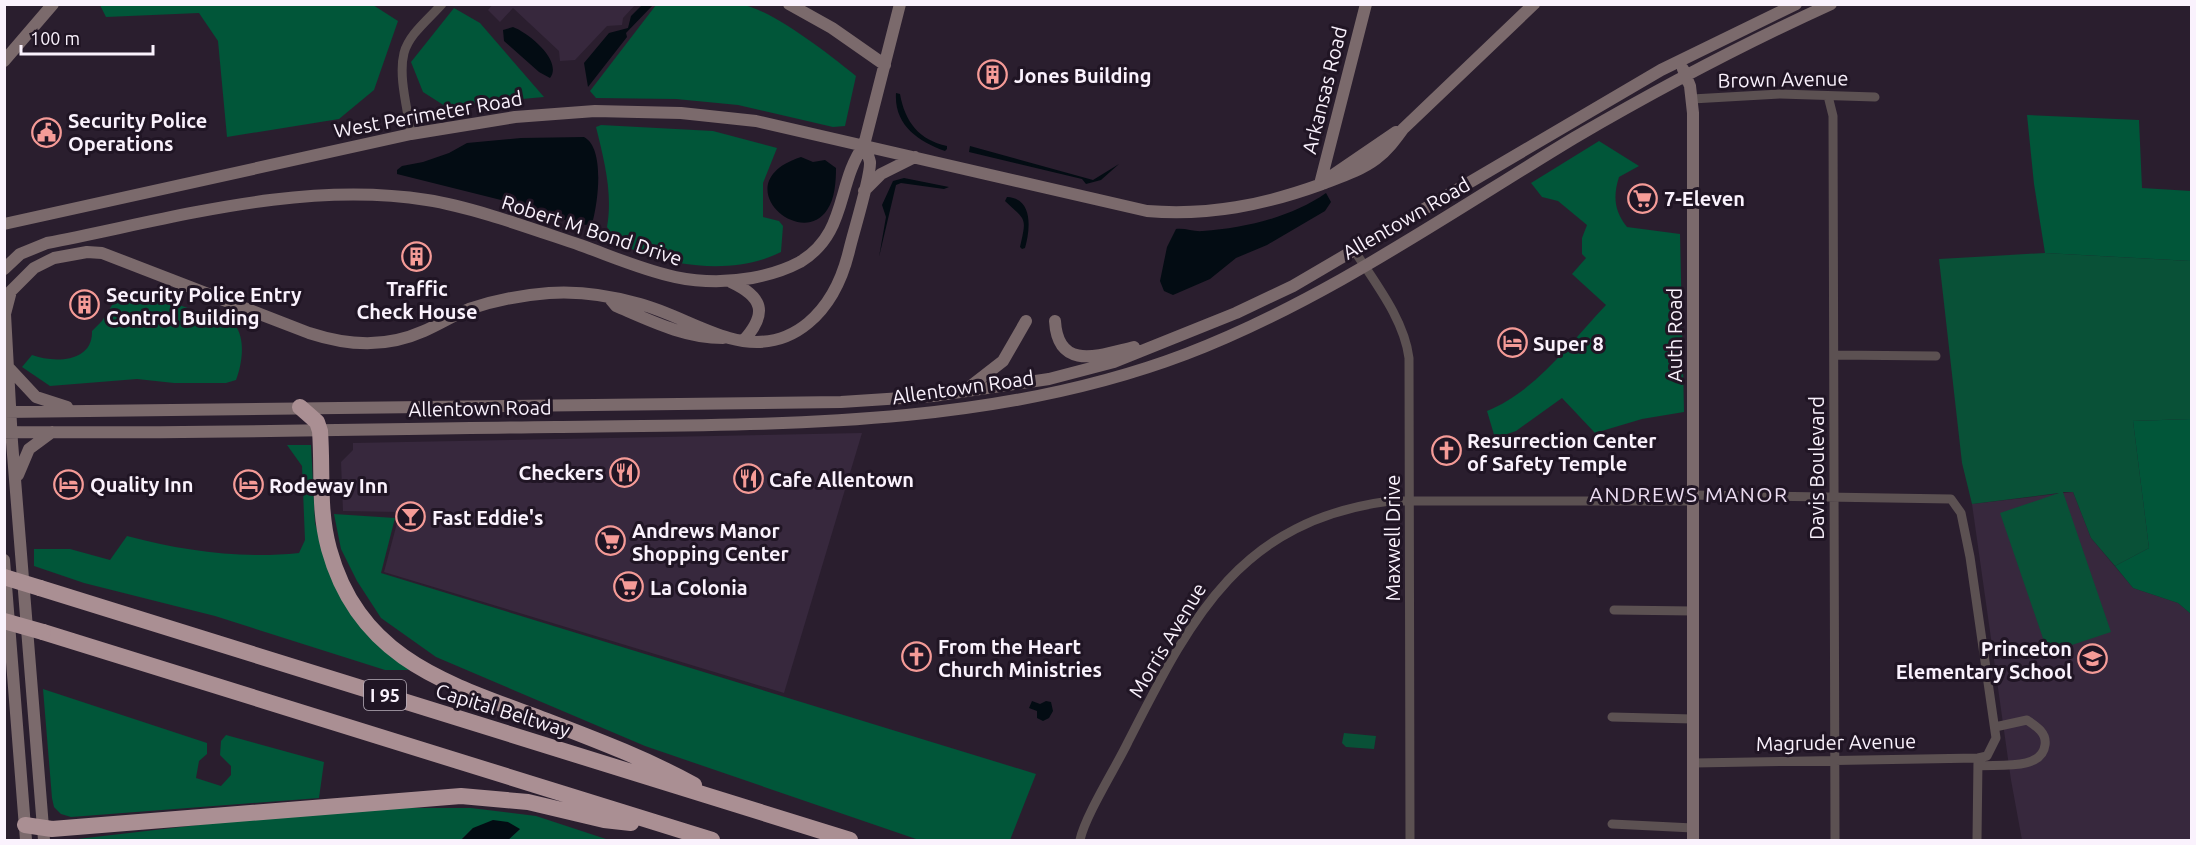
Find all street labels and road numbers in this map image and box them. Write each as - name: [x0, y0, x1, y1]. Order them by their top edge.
- street label: Arkansas Road: [1297, 24, 1351, 156]
- street label: Brown Avenue: [1717, 66, 1849, 92]
- street label: West Perimeter Road: [332, 86, 524, 142]
- street label: Allentown Road: [1338, 172, 1474, 264]
- street label: Robert M Bond Drive: [499, 190, 685, 270]
- street label: Auth Road: [1663, 288, 1686, 382]
- street label: Allentown Road: [891, 366, 1035, 408]
- street label: Allentown Road: [408, 395, 552, 421]
- street label: Davis Boulevard: [1805, 396, 1828, 540]
- street label: Maxwell Drive: [1381, 475, 1404, 601]
- street label: Morris Avenue: [1124, 578, 1210, 702]
- street label: Capital Beltway: [433, 679, 573, 741]
- road number: I 95: [364, 680, 406, 710]
- street label: Magruder Avenue: [1756, 729, 1916, 755]

